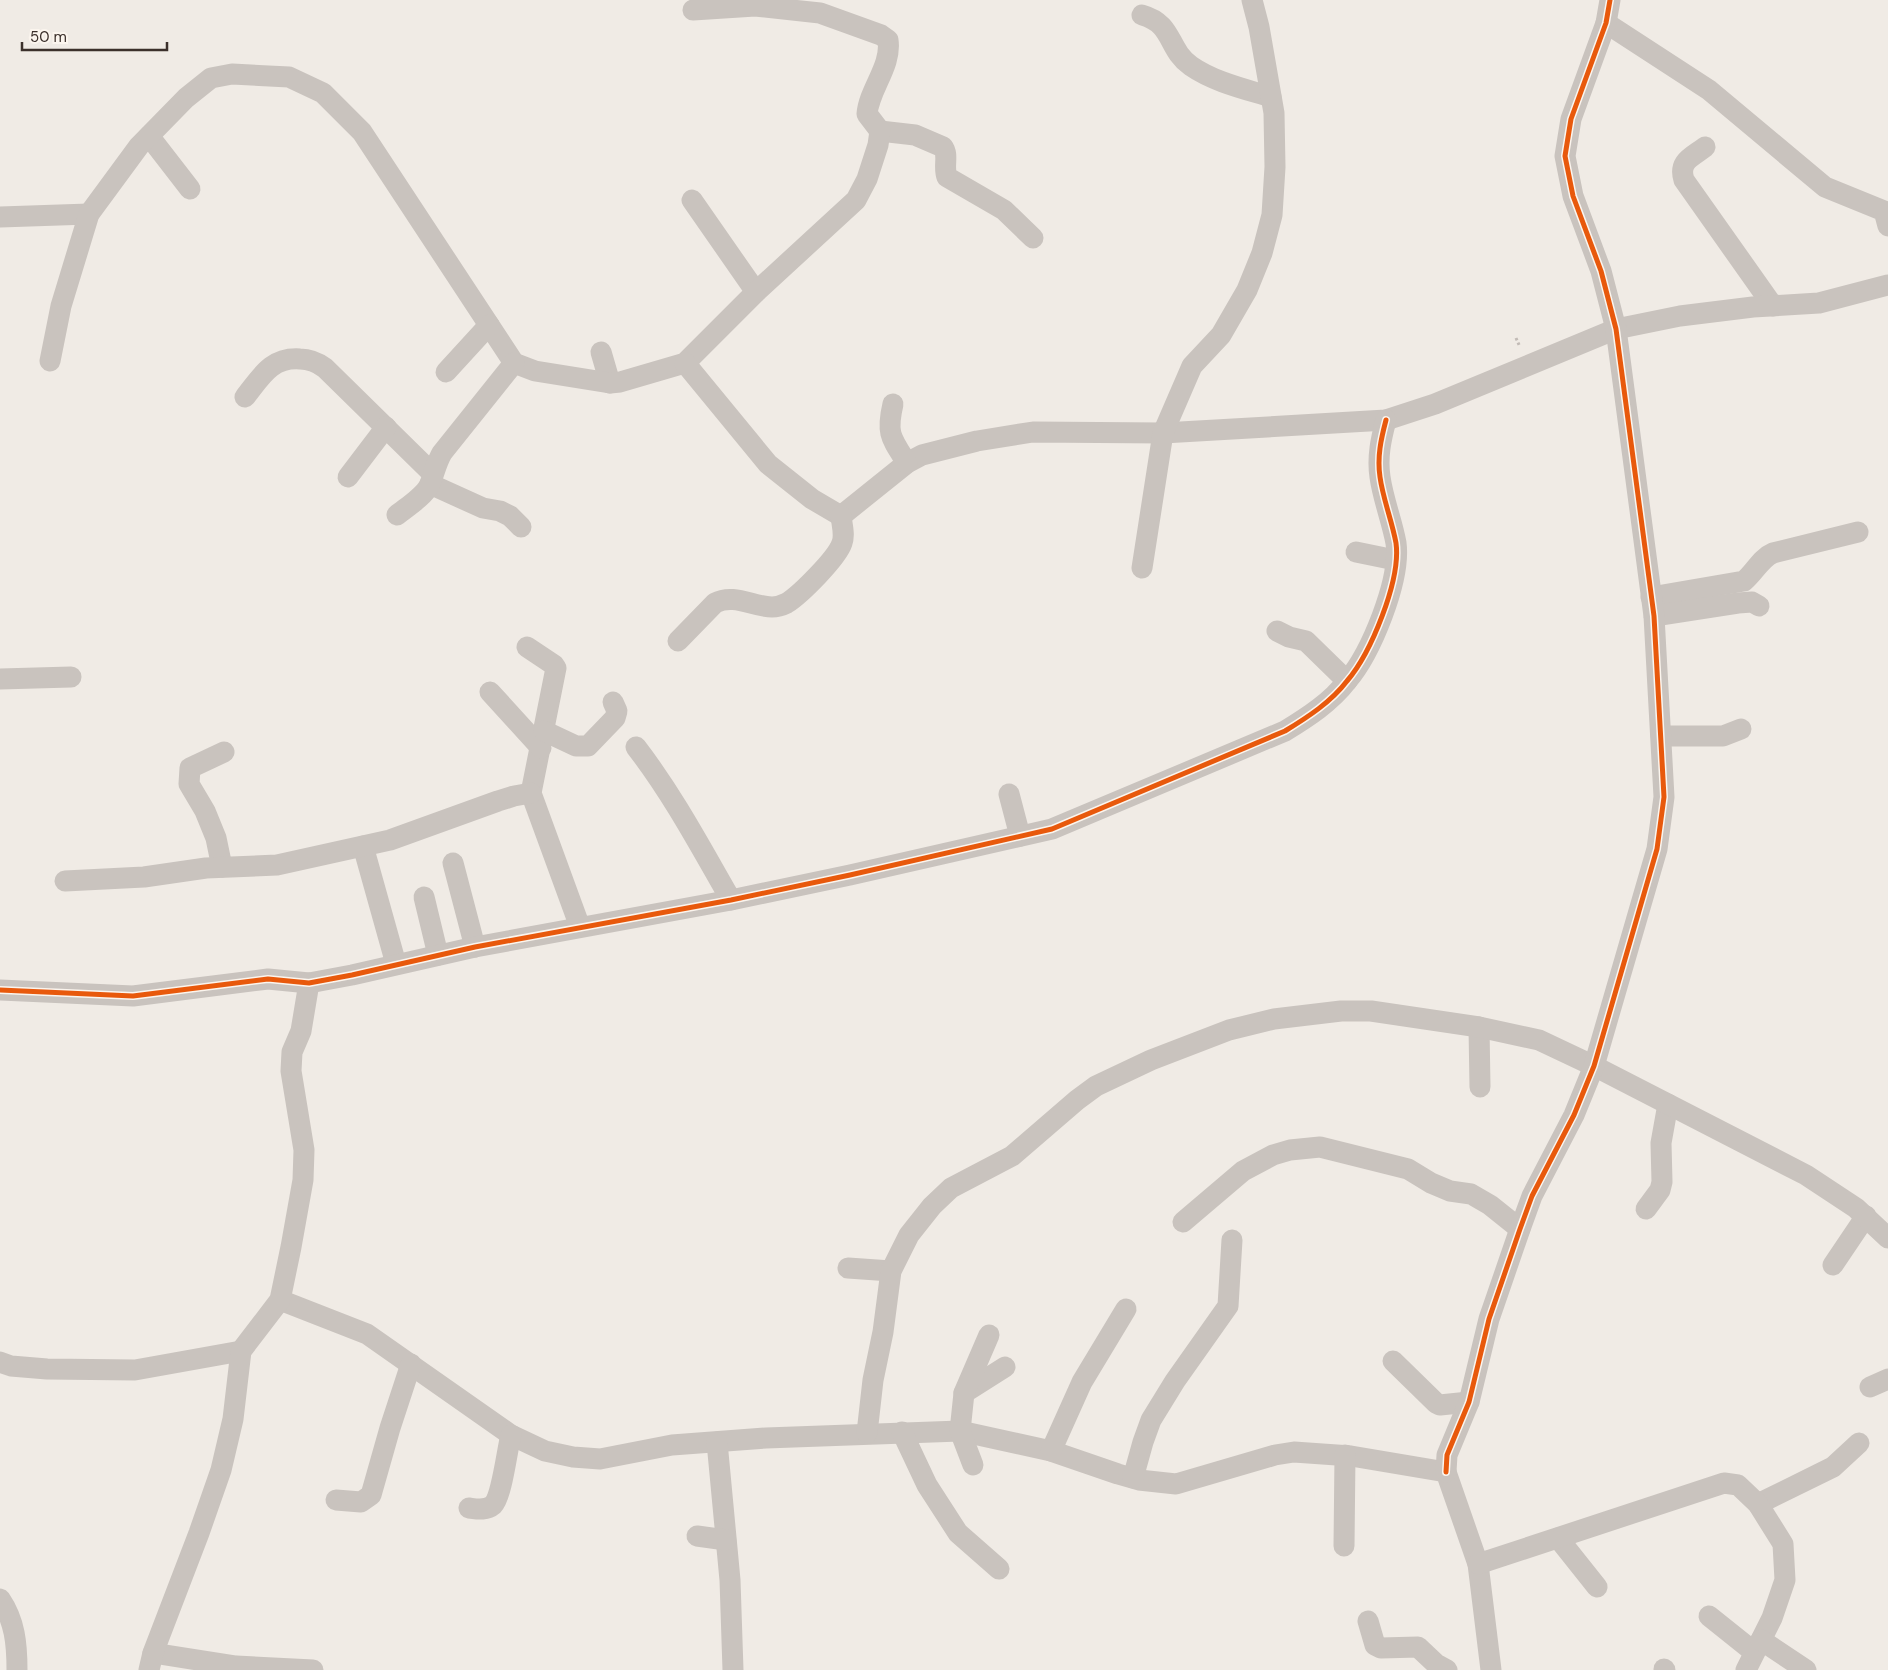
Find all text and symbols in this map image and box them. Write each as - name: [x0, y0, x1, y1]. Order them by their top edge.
- scale bar: [22, 20, 168, 52]
- text: 50 m: [30, 27, 67, 47]

